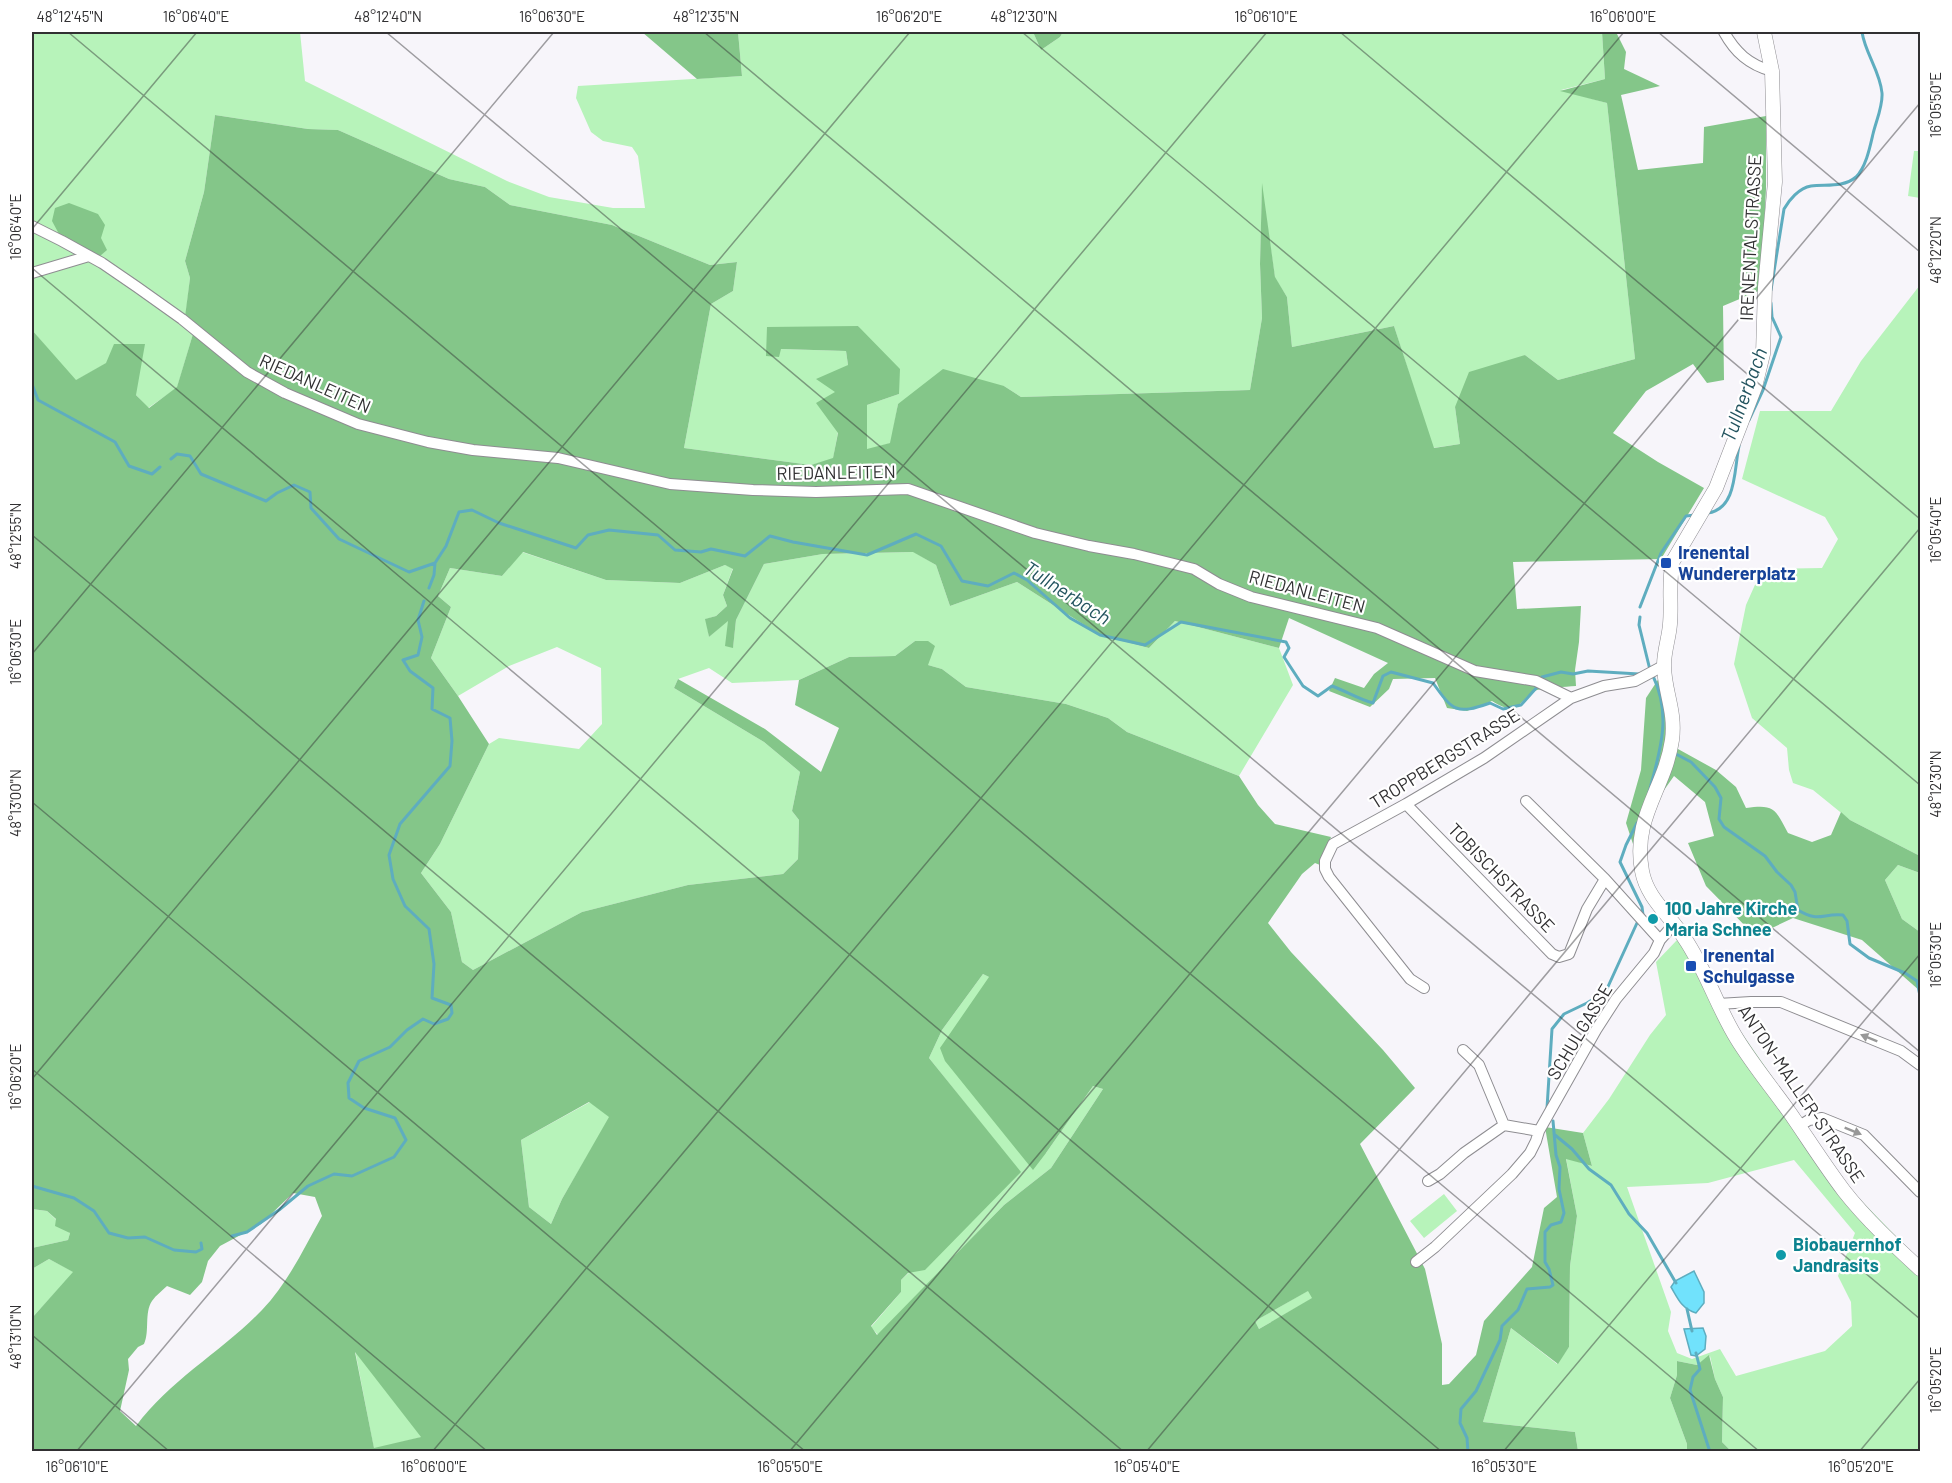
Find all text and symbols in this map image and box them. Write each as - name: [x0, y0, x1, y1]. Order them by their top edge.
- text: 48°12'45"N: [37, 7, 104, 25]
- text: 16°06'40"E: [163, 7, 229, 25]
- text: 48°12'40"N: [354, 7, 422, 25]
- text: 16°06'30"E: [519, 7, 585, 25]
- text: 48°12'35"N: [673, 7, 739, 25]
- text: 16°06'20"E: [876, 7, 942, 25]
- text: 48°12'30"N: [990, 7, 1058, 25]
- text: 16°06'10"E: [1234, 7, 1298, 25]
- text: 16°06'00"E: [1590, 7, 1656, 25]
- text: 16°05'50"E: [1926, 72, 1944, 138]
- street label: IRENENTALSTRASSE: [1735, 154, 1765, 322]
- text: 16°06'40"E: [6, 194, 24, 260]
- text: 48°12'20"N: [1926, 216, 1944, 284]
- water label: Tullnerbach: [1715, 344, 1771, 445]
- street label: RIEDANLEITEN: [256, 349, 374, 417]
- street label: RIEDANLEITEN: [776, 460, 896, 484]
- text: 16°05'40"E: [1926, 497, 1944, 563]
- text: 48°12'55"N: [6, 503, 24, 569]
- place label: Irenental Wundererplatz: [1678, 541, 1795, 584]
- water label: Tullnerbach: [1020, 555, 1116, 629]
- marker: Irenental Wundererplatz: [1659, 556, 1673, 570]
- street label: RIEDANLEITEN: [1247, 565, 1368, 617]
- text: 16°06'30"E: [6, 619, 24, 685]
- street label: TROPPBERGSTRASSE: [1366, 703, 1523, 813]
- text: 48°12'30"N: [1926, 750, 1944, 818]
- text: 48°13'00"N: [6, 769, 24, 837]
- street label: TOBISCHSTRASSE: [1444, 818, 1560, 937]
- place label: 100 Jahre Kirche Maria Schnee: [1665, 897, 1797, 940]
- marker: 100 Jahre Kirche Maria Schnee: [1646, 912, 1660, 926]
- text: 16°05'30"E: [1926, 922, 1944, 988]
- place label: Irenental Schulgasse: [1703, 944, 1795, 987]
- marker: Irenental Schulgasse: [1684, 959, 1698, 973]
- street label: SCHULGASSE: [1542, 979, 1616, 1084]
- street label: ANTON-MALLER-STRASSE: [1734, 1000, 1870, 1187]
- one-way arrow: [1860, 1033, 1878, 1042]
- text: 16°06'20"E: [6, 1044, 24, 1110]
- one-way arrow: [1845, 1126, 1863, 1136]
- place label: Biobauernhof Jandrasits: [1793, 1233, 1901, 1276]
- marker: Biobauernhof Jandrasits: [1774, 1248, 1788, 1262]
- text: 48°13'10"N: [6, 1305, 24, 1369]
- text: 16°05'20"E: [1926, 1347, 1944, 1413]
- text: 16°06'10"E: [45, 1457, 109, 1475]
- text: 16°06'00"E: [401, 1457, 467, 1475]
- text: 16°05'50"E: [757, 1457, 823, 1475]
- text: 16°05'40"E: [1114, 1457, 1180, 1475]
- text: 16°05'30"E: [1471, 1457, 1537, 1475]
- text: 16°05'20"E: [1828, 1457, 1894, 1475]

